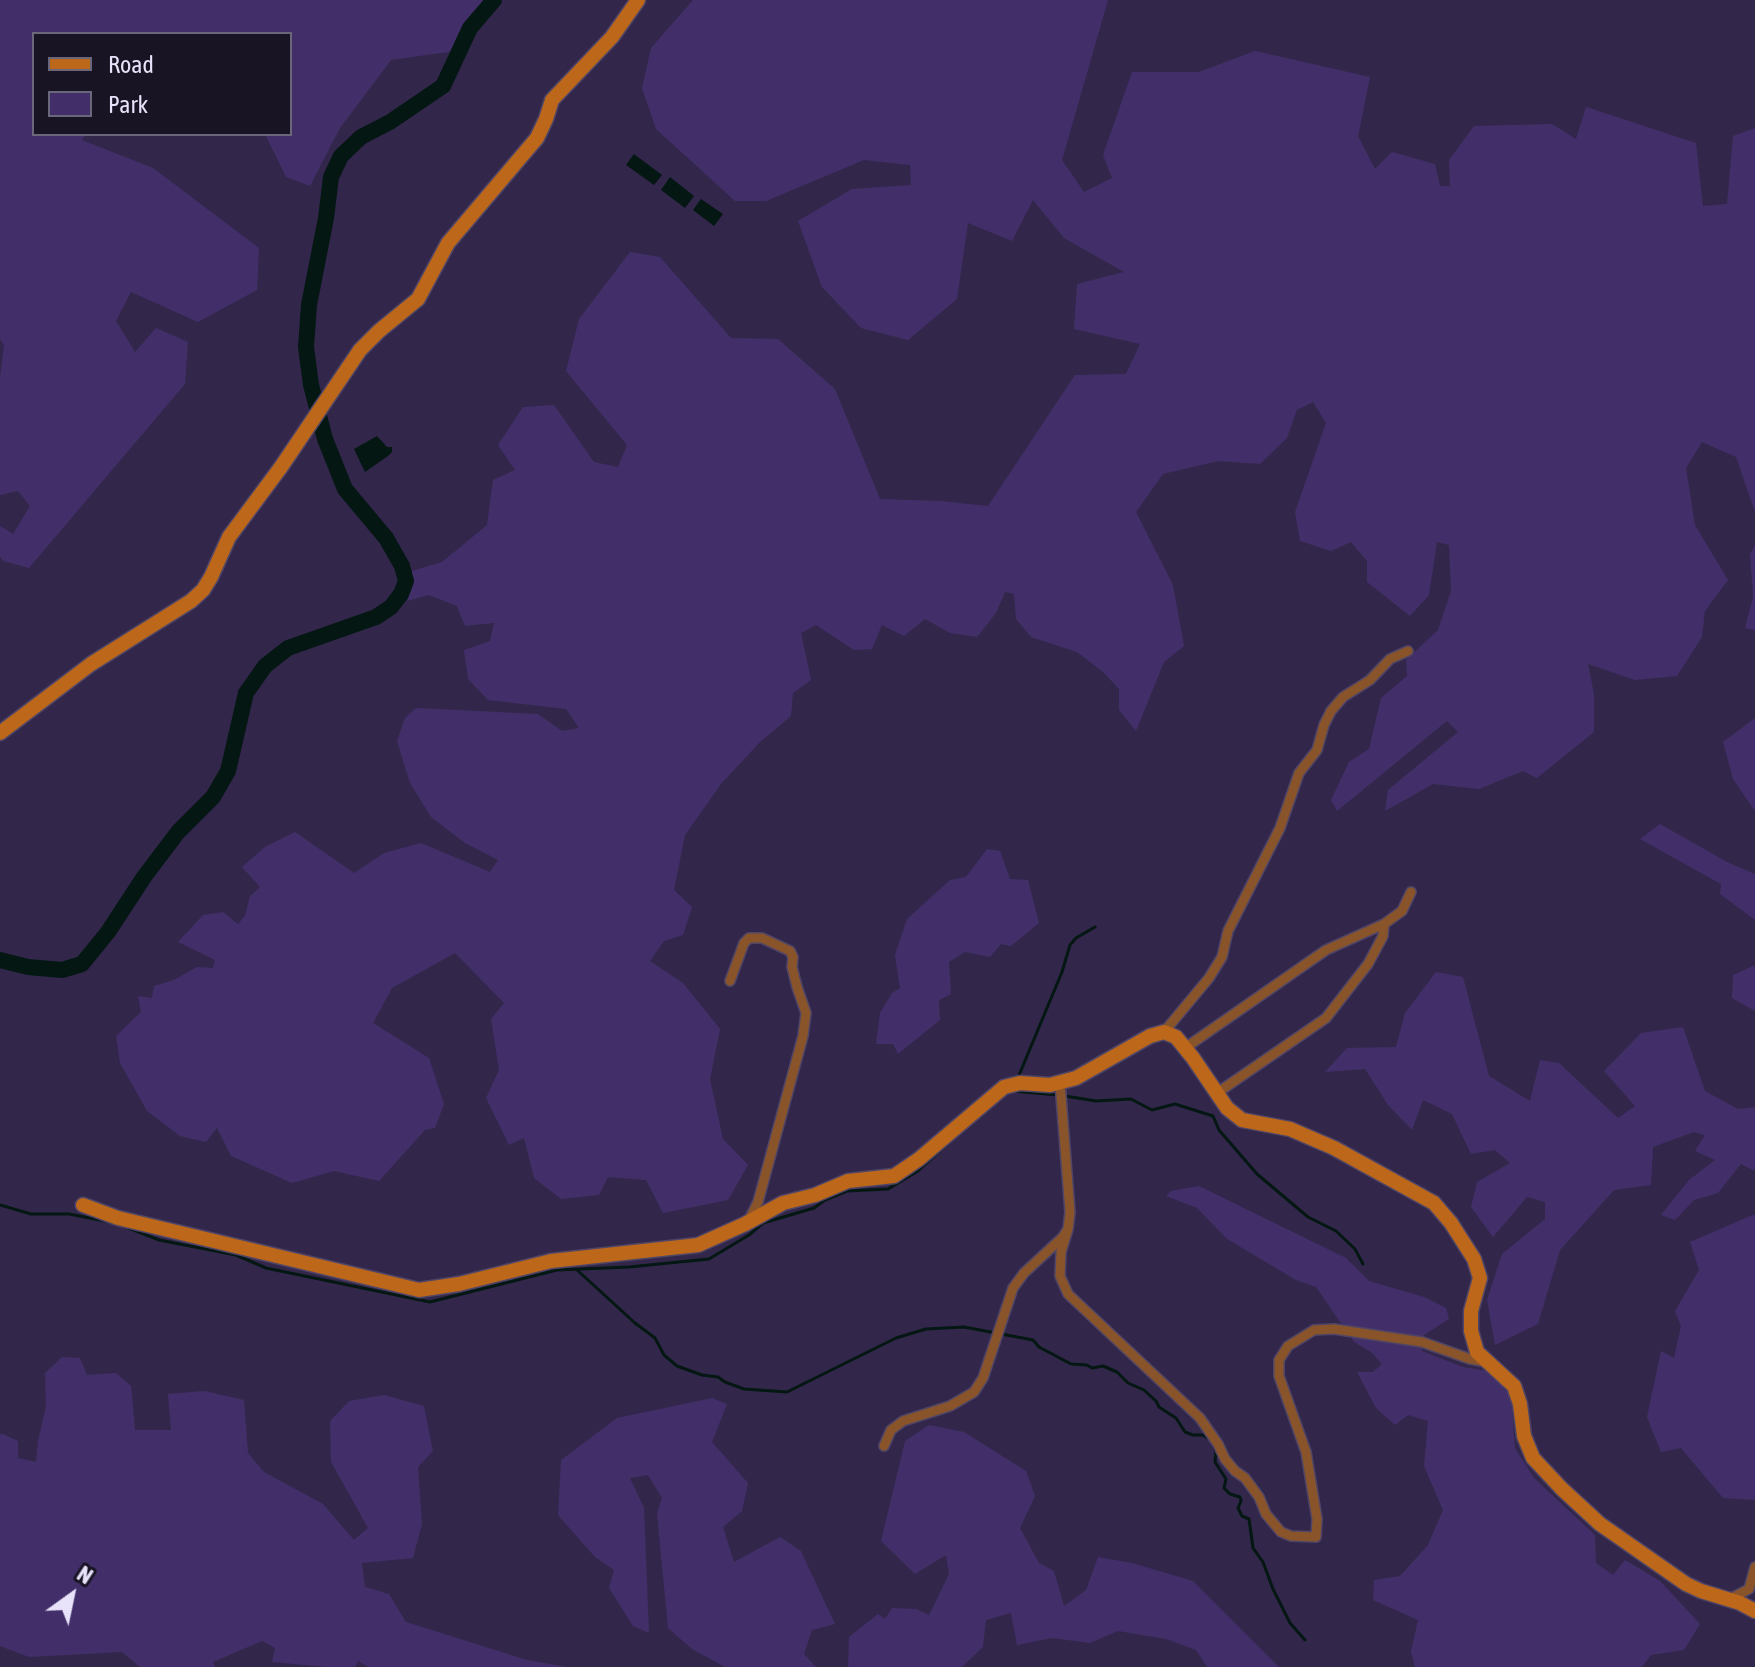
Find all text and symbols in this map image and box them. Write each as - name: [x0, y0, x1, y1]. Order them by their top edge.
- legend: [32, 32, 292, 136]
- text: Road: [108, 51, 154, 78]
- text: Park: [108, 91, 148, 118]
- north arrow: [32, 1555, 112, 1635]
- text: N: [73, 1560, 98, 1589]

